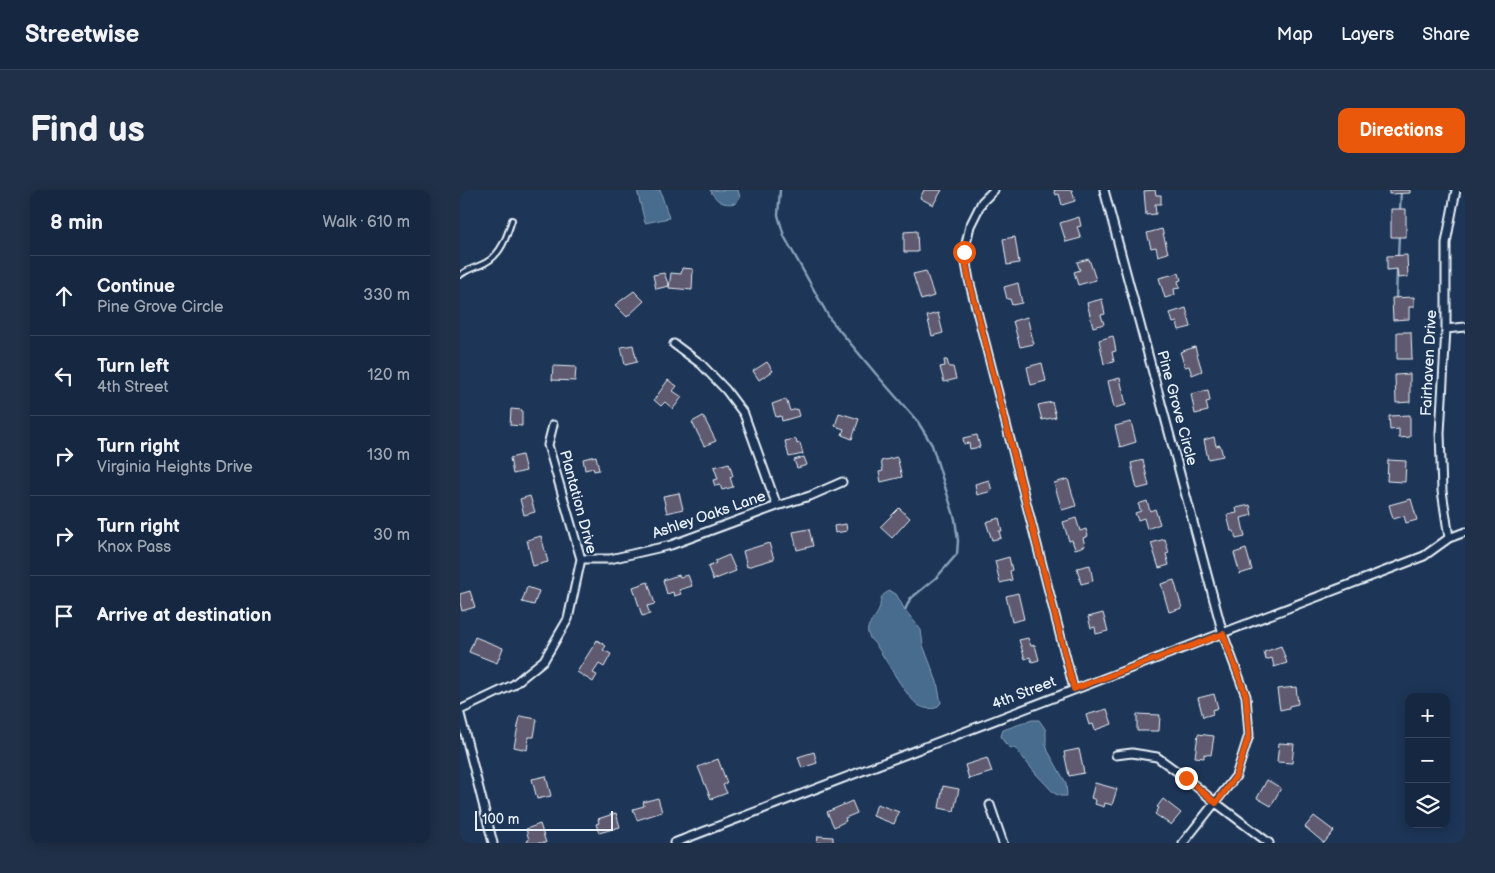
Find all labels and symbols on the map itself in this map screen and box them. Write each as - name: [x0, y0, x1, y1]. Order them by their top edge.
- route start: [953, 241, 976, 264]
- street label: Fairhaven Drive: [1417, 309, 1441, 417]
- street label: Pine Grove Circle: [1152, 348, 1202, 468]
- street label: Plantation Drive: [555, 448, 601, 556]
- street label: Ashley Oaks Lane: [650, 487, 768, 543]
- street label: 4th Street: [989, 672, 1059, 714]
- route end: [1175, 767, 1198, 790]
- scale bar: [475, 808, 612, 831]

